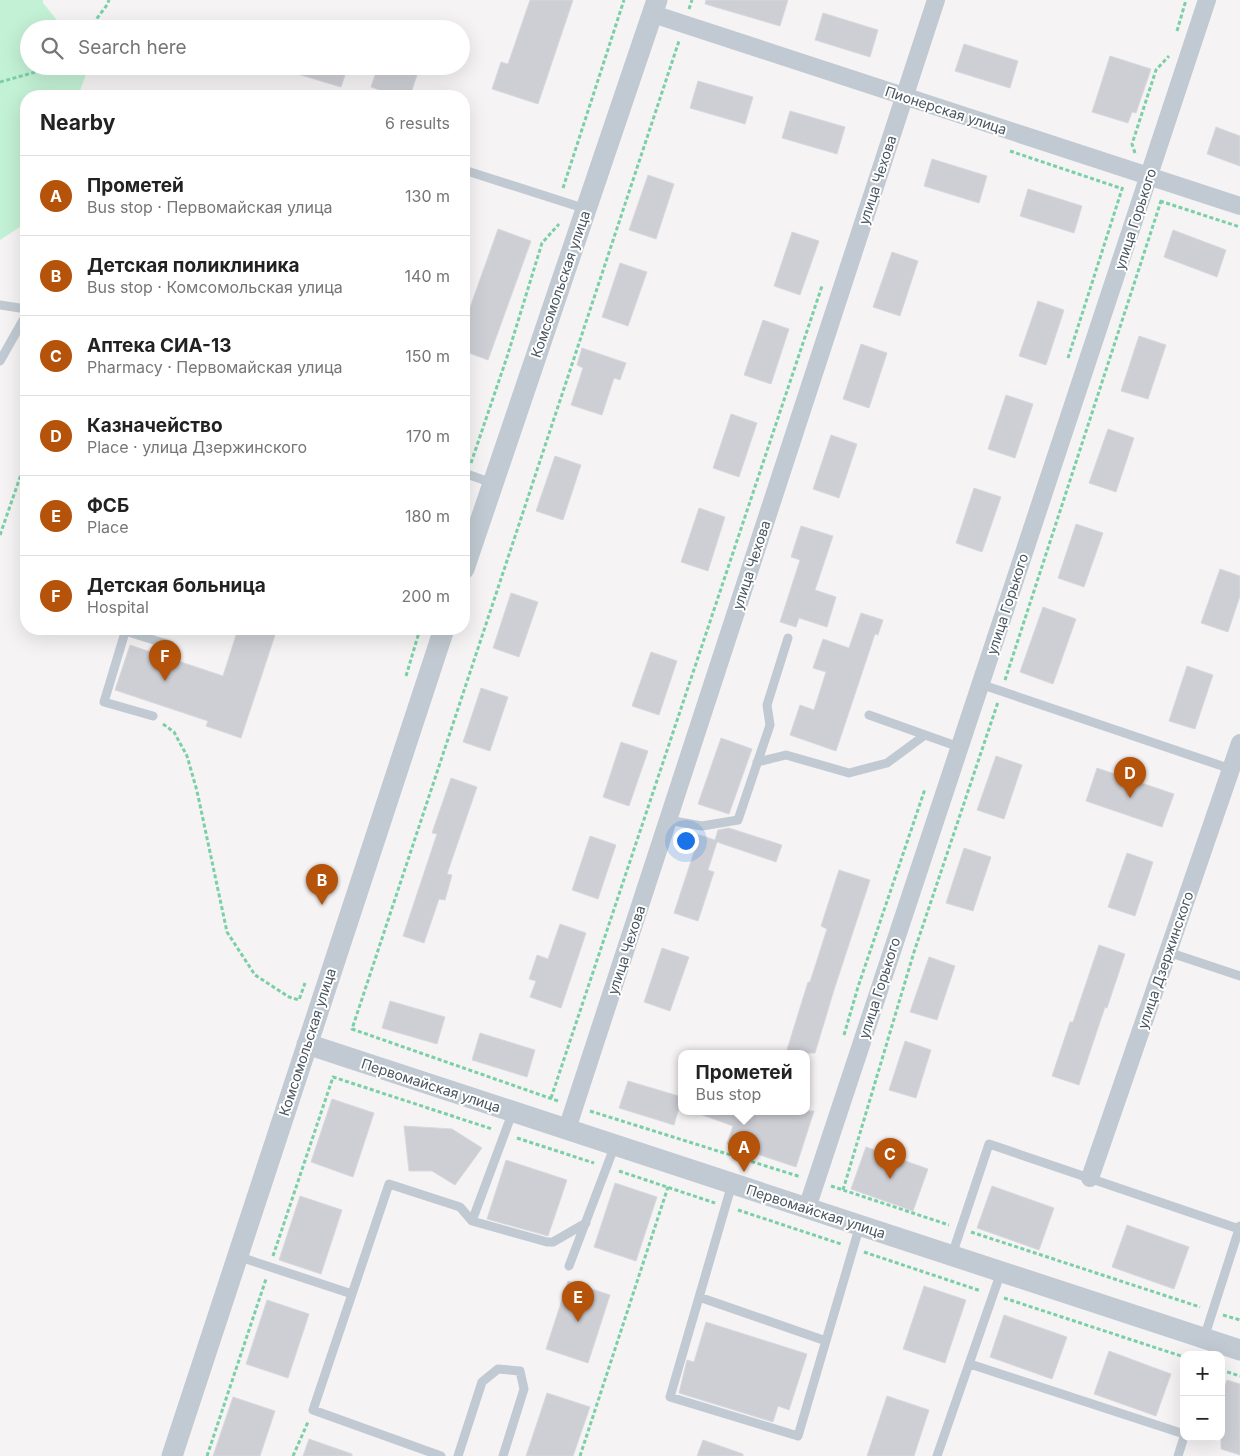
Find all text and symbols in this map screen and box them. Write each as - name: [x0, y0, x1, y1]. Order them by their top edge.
- search box: [20, 20, 470, 75]
- icon: search: [38, 34, 66, 62]
- text: Search here: [78, 36, 187, 59]
- street label: Пионерская улица: [883, 82, 1009, 138]
- text: Nearby: [40, 110, 115, 135]
- text: 6 results: [385, 113, 450, 133]
- street label: улица Чехова: [855, 133, 899, 227]
- street label: улица Горького: [1111, 166, 1159, 272]
- text: Прометей: [87, 174, 184, 197]
- text: A: [50, 186, 62, 206]
- text: 130 m: [405, 186, 450, 206]
- text: Bus stop · Первомайская улица: [87, 197, 332, 217]
- street label: Комсомольская улица: [527, 208, 593, 360]
- text: Детская поликлиника: [87, 254, 300, 277]
- text: B: [51, 266, 61, 286]
- text: 140 m: [405, 266, 450, 286]
- text: Bus stop · Комсомольская улица: [87, 277, 343, 297]
- text: Аптека СИА-13: [87, 334, 231, 357]
- text: C: [50, 346, 62, 366]
- text: 150 m: [405, 346, 450, 366]
- text: Pharmacy · Первомайская улица: [87, 357, 342, 377]
- text: Казначейство: [87, 414, 223, 437]
- text: D: [50, 426, 62, 446]
- text: 170 m: [406, 426, 450, 446]
- text: Place · улица Дзержинского: [87, 437, 307, 457]
- text: ФСБ: [87, 494, 129, 517]
- text: E: [51, 506, 61, 526]
- text: 180 m: [405, 506, 450, 526]
- text: Place: [87, 517, 129, 537]
- street label: улица Чехова: [729, 518, 773, 612]
- street label: улица Горького: [983, 551, 1031, 657]
- text: Детская больница: [87, 574, 266, 597]
- text: F: [51, 586, 61, 606]
- text: 200 m: [402, 586, 450, 606]
- text: Hospital: [87, 597, 149, 617]
- pin: F: [149, 640, 181, 681]
- pin: D: [1114, 757, 1146, 798]
- your location: [673, 828, 699, 854]
- pin: B: [306, 864, 338, 905]
- street label: улица Дзержинского: [1133, 889, 1197, 1031]
- street label: улица Чехова: [604, 903, 648, 997]
- street label: улица Горького: [855, 935, 903, 1041]
- street label: Комсомольская улица: [275, 966, 339, 1118]
- popup: [678, 1050, 810, 1115]
- street label: Первомайская улица: [359, 1054, 503, 1116]
- text: Прометей: [696, 1061, 792, 1084]
- text: Bus stop: [696, 1084, 761, 1104]
- pin: A: [728, 1131, 760, 1172]
- pin: C: [874, 1138, 906, 1179]
- street label: Первомайская улица: [744, 1180, 888, 1242]
- pin: E: [562, 1281, 594, 1322]
- map controls: [1180, 1351, 1225, 1441]
- button: +: [1180, 1351, 1225, 1396]
- button: −: [1180, 1396, 1225, 1441]

